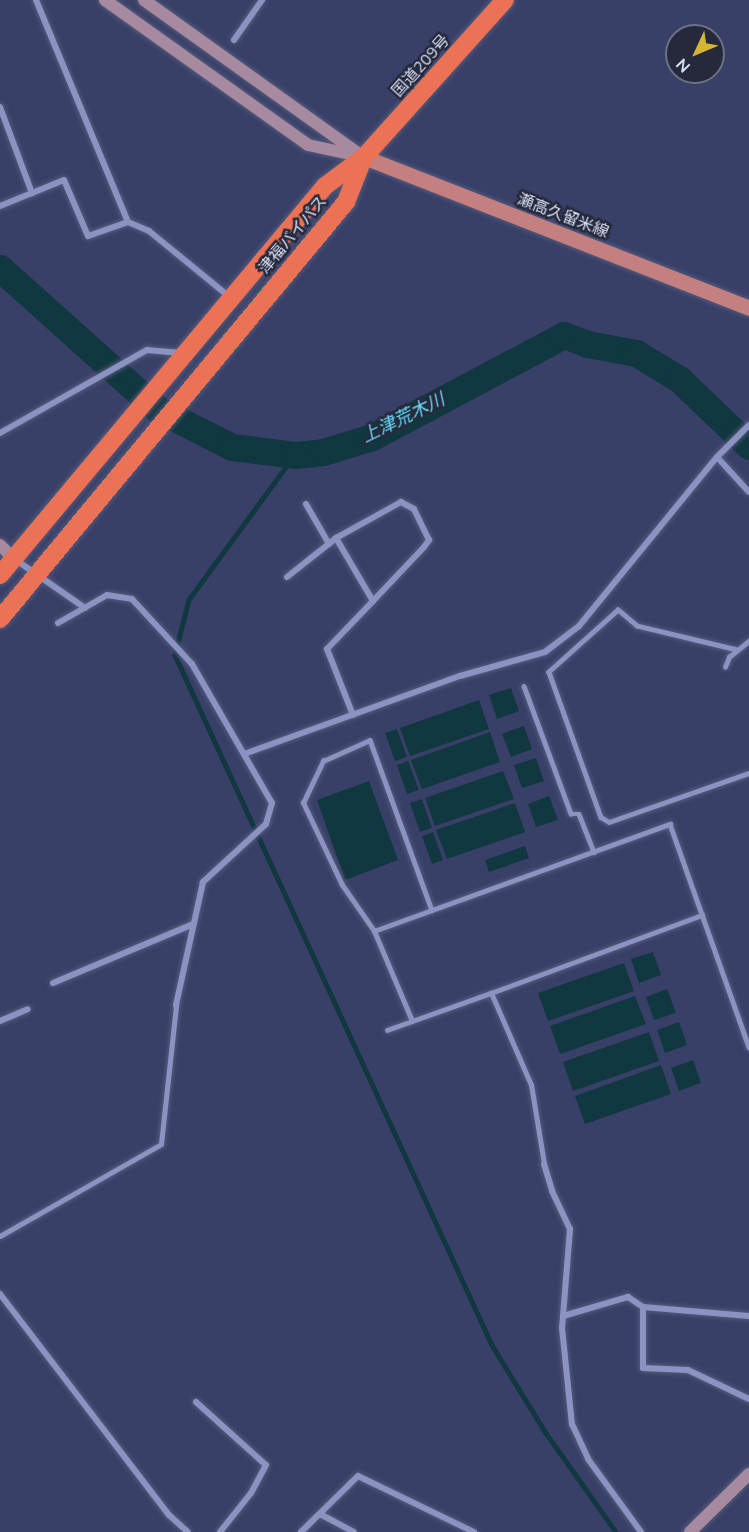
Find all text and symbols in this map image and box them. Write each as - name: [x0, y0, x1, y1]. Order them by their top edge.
- north arrow: [665, 24, 725, 84]
- street label: 国道209号: [388, 31, 454, 101]
- text: N: [671, 53, 696, 77]
- street label: 瀬高久留米線: [515, 190, 611, 242]
- street label: 津福バイパス: [255, 192, 331, 278]
- water label: 上津荒木川: [358, 389, 448, 447]

